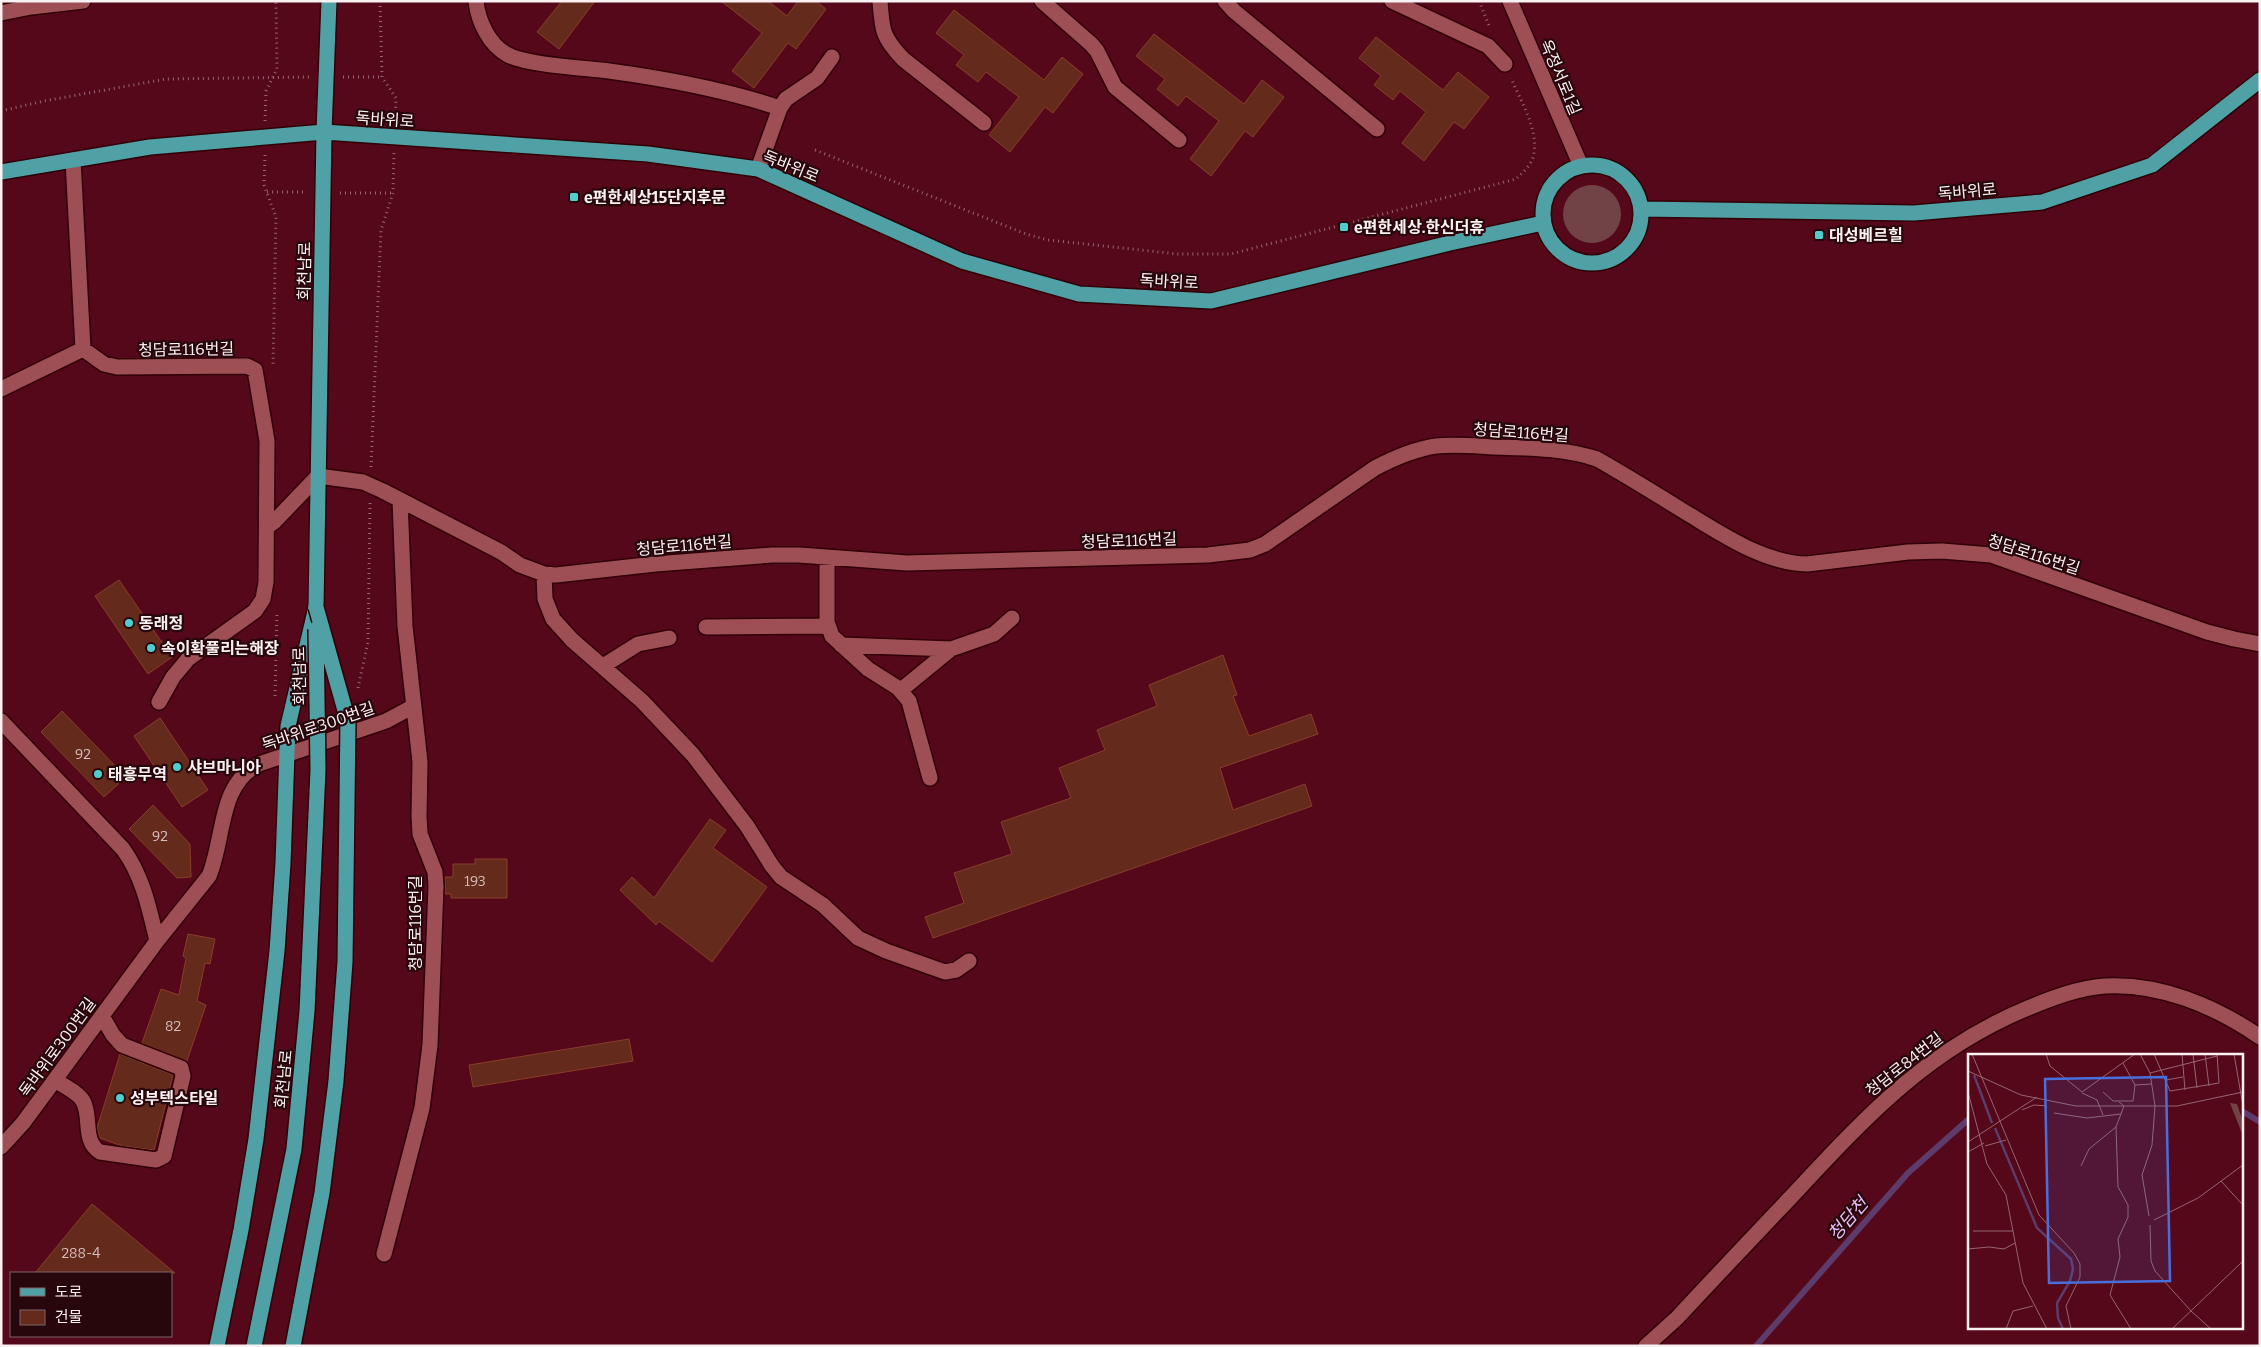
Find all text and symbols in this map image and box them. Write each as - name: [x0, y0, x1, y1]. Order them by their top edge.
- street label: 옥정서로1길: [1536, 37, 1585, 118]
- street label: 독바위로: [355, 108, 415, 131]
- street label: 독바위로: [760, 147, 822, 186]
- street label: 독바위로: [1937, 179, 1997, 204]
- place label: e편한세상15단지후문: [584, 188, 726, 207]
- marker: e편한세상15단지후문: [568, 191, 580, 203]
- place label: e편한세상.한신더휴: [1354, 218, 1485, 237]
- marker: e편한세상.한신더휴: [1338, 221, 1350, 233]
- place label: 대성베르힐: [1829, 226, 1903, 245]
- marker: 대성베르힐: [1813, 229, 1825, 241]
- street label: 회천남로: [294, 241, 315, 301]
- street label: 독바위로: [1139, 270, 1199, 293]
- street label: 청담로116번길: [138, 339, 234, 360]
- street label: 청담로116번길: [1472, 420, 1570, 445]
- street label: 청담로116번길: [1081, 529, 1177, 552]
- street label: 청담로116번길: [1985, 531, 2082, 578]
- street label: 청담로116번길: [635, 532, 733, 559]
- place label: 동래정: [139, 614, 183, 633]
- marker: 동래정: [123, 617, 135, 629]
- place label: 속이확풀리는해장: [161, 639, 279, 658]
- marker: 속이확풀리는해장: [145, 642, 157, 654]
- street label: 회천남로: [289, 646, 310, 706]
- street label: 독바위로300번길: [259, 698, 377, 755]
- house number: 92: [75, 746, 91, 763]
- place label: 샤브마니아: [187, 758, 261, 777]
- marker: 샤브마니아: [171, 761, 183, 773]
- place label: 태흥무역: [108, 765, 167, 784]
- marker: 태흥무역: [92, 768, 104, 780]
- house number: 92: [152, 828, 168, 845]
- house number: 193: [464, 873, 486, 890]
- street label: 청담로116번길: [406, 875, 425, 971]
- street label: 독바위로300번길: [15, 994, 100, 1101]
- house number: 82: [165, 1018, 181, 1035]
- street label: 청담로84번길: [1862, 1028, 1947, 1100]
- street label: 회천남로: [271, 1049, 296, 1109]
- inset map: [1968, 1054, 2244, 1330]
- place label: 성부텍스타일: [130, 1089, 218, 1108]
- marker: 성부텍스타일: [114, 1092, 126, 1104]
- water label: 청담천: [1823, 1191, 1874, 1245]
- house number: 288-4: [61, 1245, 101, 1262]
- legend: [10, 1272, 172, 1337]
- text: 도로: [55, 1283, 83, 1301]
- text: 건물: [55, 1308, 83, 1326]

